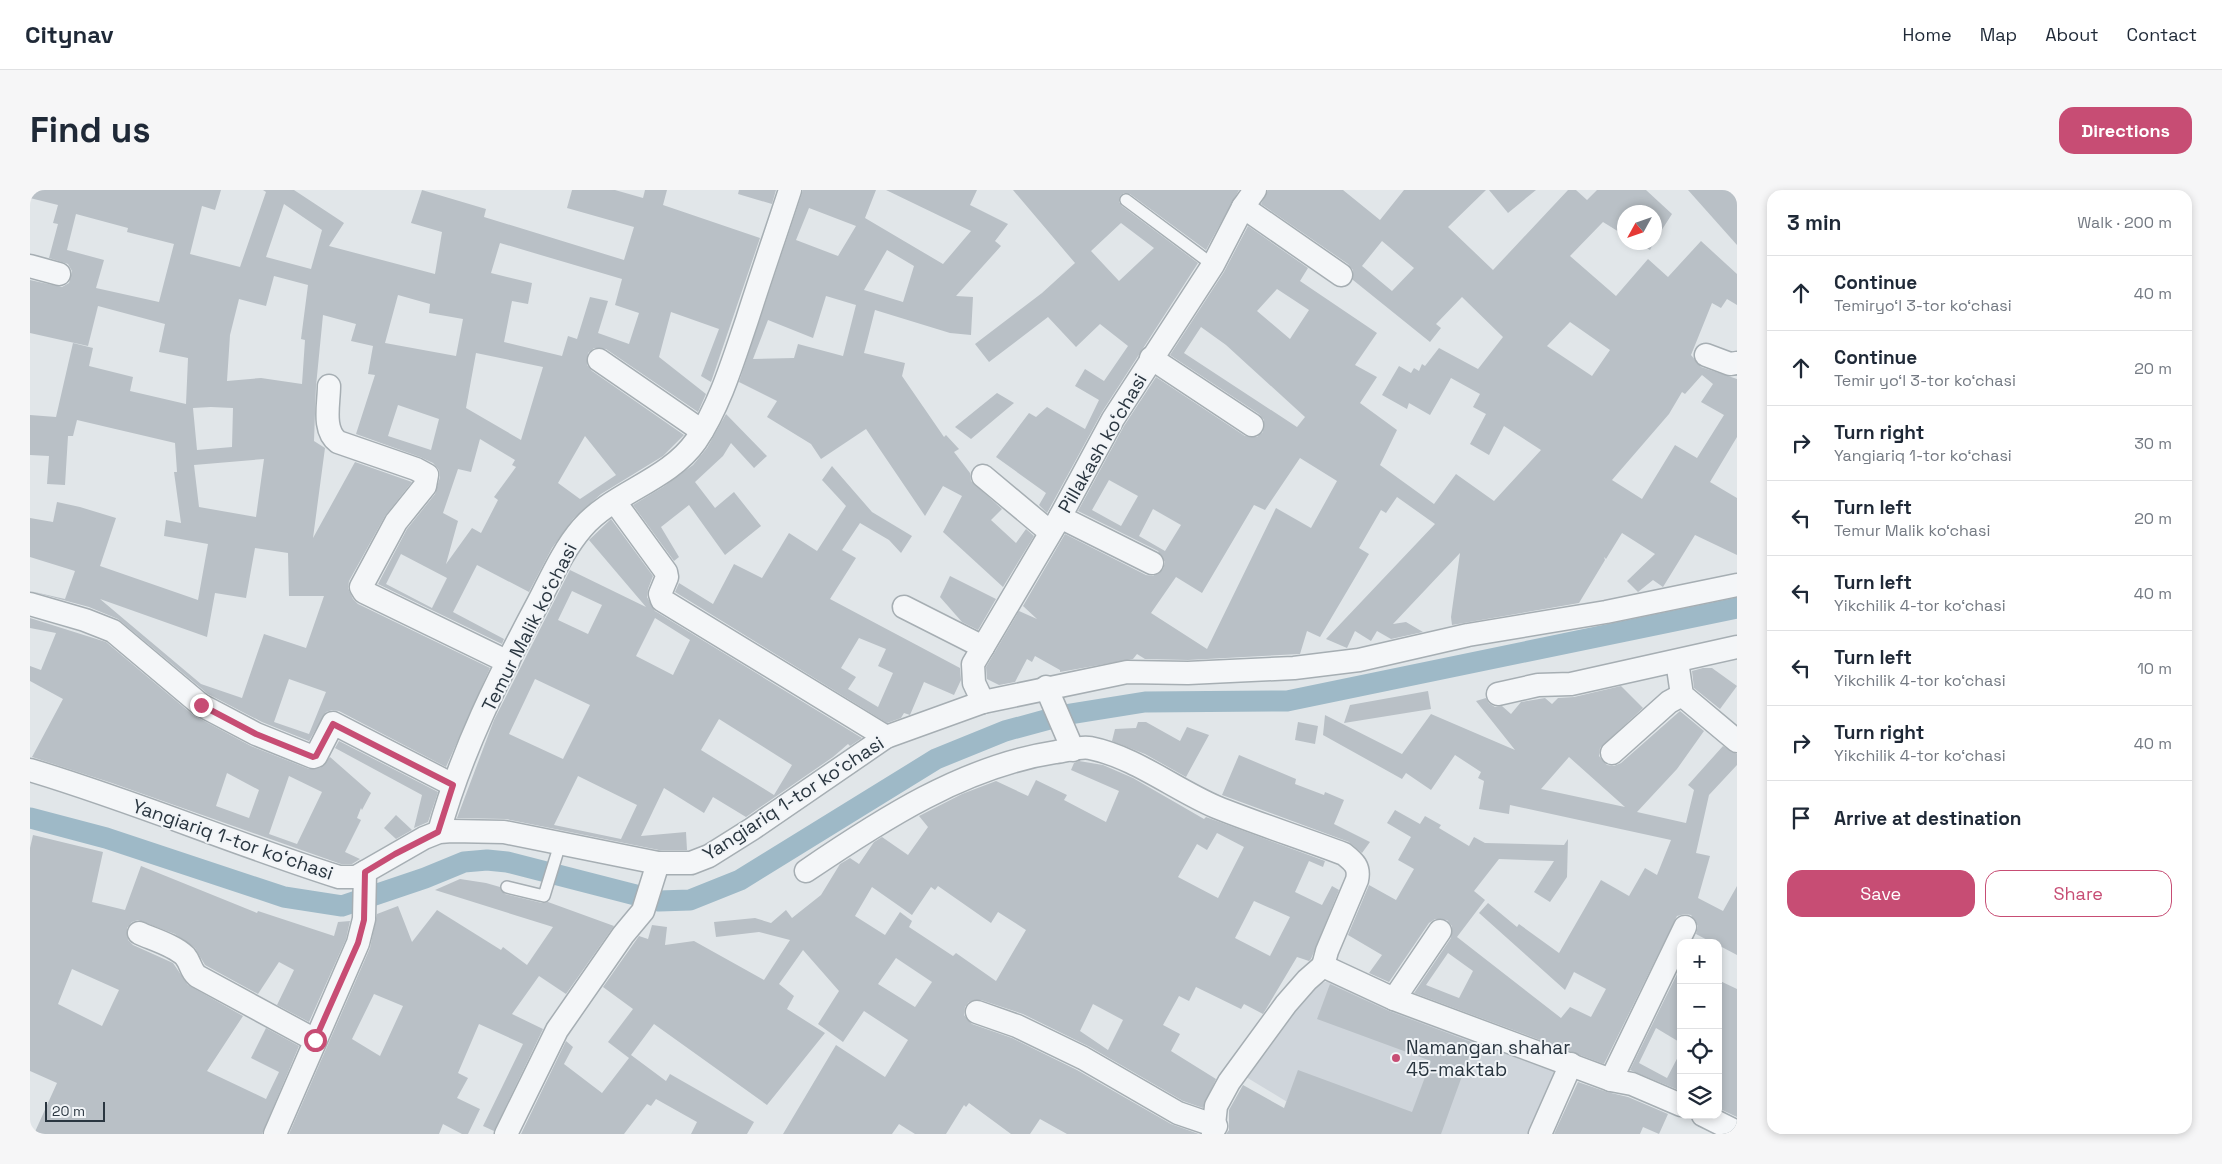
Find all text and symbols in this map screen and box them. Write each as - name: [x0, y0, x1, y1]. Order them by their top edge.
- text: Citynav: [25, 19, 114, 50]
- text: Home: [1903, 23, 1952, 46]
- text: Map: [1980, 23, 2017, 46]
- text: About: [2045, 23, 2099, 46]
- text: Contact: [2127, 23, 2197, 46]
- button: Directions: [2059, 107, 2192, 154]
- text: Find us: [30, 108, 151, 152]
- north arrow: [1617, 205, 1662, 250]
- text: 3 min: [1787, 209, 1842, 236]
- text: Walk · 200 m: [2077, 212, 2172, 233]
- text: Continue: [1834, 270, 1917, 295]
- icon: ahead: [1787, 279, 1815, 307]
- text: 40 m: [2134, 283, 2172, 304]
- text: Temiryoʻl 3-tor koʻchasi: [1834, 295, 2012, 316]
- text: Continue: [1834, 345, 1917, 370]
- icon: ahead: [1787, 354, 1815, 382]
- text: 20 m: [2134, 358, 2172, 379]
- street label: Pillakash koʻchasi: [1052, 369, 1153, 518]
- text: Temir yoʻl 3-tor koʻchasi: [1834, 370, 2016, 391]
- text: Turn right: [1834, 420, 1924, 445]
- icon: right: [1787, 429, 1815, 457]
- text: 30 m: [2134, 433, 2172, 454]
- text: Yangiariq 1-tor koʻchasi: [1834, 445, 2012, 466]
- text: Turn left: [1834, 495, 1912, 520]
- icon: left: [1787, 504, 1815, 532]
- text: 20 m: [2134, 508, 2172, 529]
- text: Temur Malik koʻchasi: [1834, 520, 1990, 541]
- street label: Temur Malik koʻchasi: [476, 539, 583, 716]
- text: Turn left: [1834, 570, 1912, 595]
- icon: left: [1787, 579, 1815, 607]
- text: 40 m: [2134, 583, 2172, 604]
- text: Yikchilik 4-tor koʻchasi: [1834, 595, 2006, 616]
- text: Turn left: [1834, 645, 1912, 670]
- icon: left: [1787, 654, 1815, 682]
- text: 10 m: [2137, 658, 2172, 679]
- text: Yikchilik 4-tor koʻchasi: [1834, 670, 2006, 691]
- route end: [190, 694, 213, 717]
- text: Turn right: [1834, 720, 1924, 745]
- icon: right: [1787, 729, 1815, 757]
- street label: Yangiariq 1-tor koʻchasi: [698, 730, 889, 866]
- text: 40 m: [2134, 733, 2172, 754]
- text: Yikchilik 4-tor koʻchasi: [1834, 745, 2006, 766]
- street label: Yangiariq 1-tor koʻchasi: [129, 793, 337, 886]
- icon: arrive: [1787, 804, 1815, 832]
- text: Arrive at destination: [1834, 806, 2022, 831]
- button: Save: [1787, 870, 1975, 917]
- button: Share: [1985, 870, 2172, 917]
- map controls: [1677, 939, 1722, 1119]
- button: +: [1677, 939, 1722, 984]
- button: −: [1677, 984, 1722, 1029]
- route start: [304, 1029, 327, 1052]
- button: locate: [1677, 1029, 1722, 1074]
- place label: Namangan shahar 45-maktab: [1406, 1035, 1570, 1082]
- marker: Namangan shahar 45-maktab: [1390, 1052, 1402, 1064]
- button: layers: [1677, 1074, 1722, 1119]
- scale bar: [45, 1099, 105, 1122]
- text: 20 m: [52, 1102, 85, 1120]

